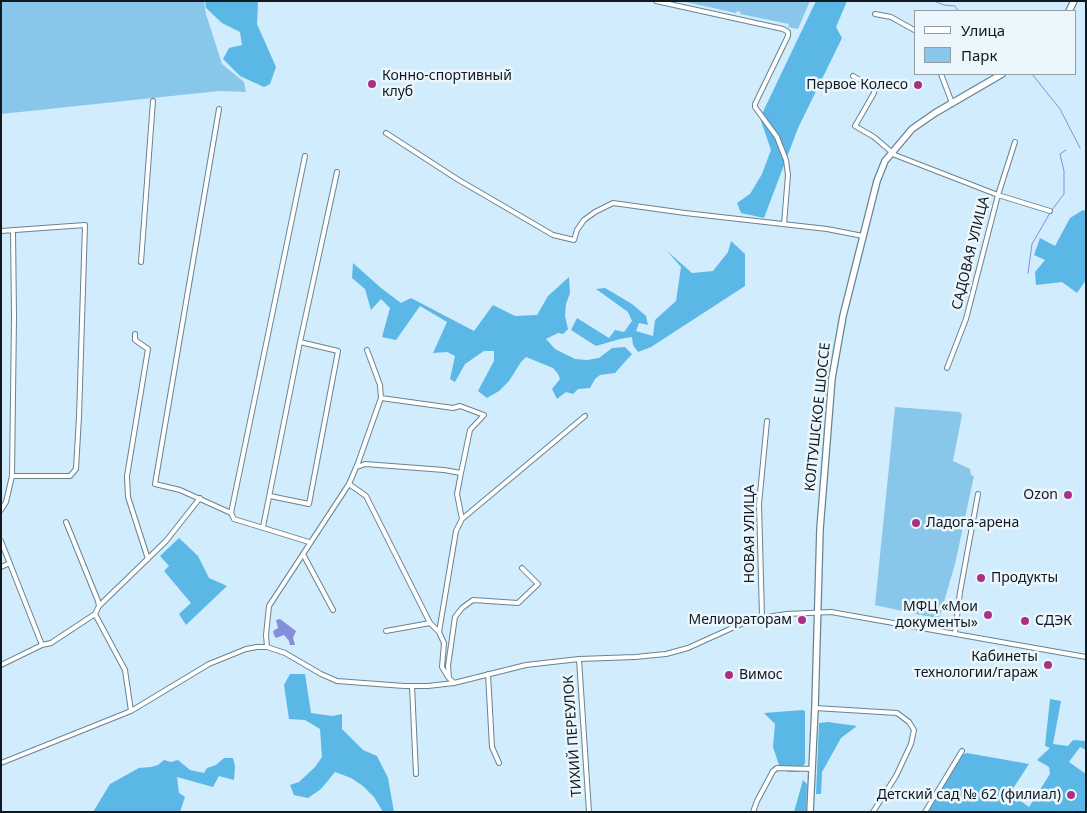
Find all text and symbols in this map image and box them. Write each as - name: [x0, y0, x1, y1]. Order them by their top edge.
- legend: [914, 10, 1077, 75]
- text: Улица: [961, 20, 1005, 40]
- text: Парк: [961, 45, 997, 65]
- place label: Конно-спортивный клуб: [382, 68, 512, 100]
- place label: Первое Колесо: [806, 77, 908, 93]
- marker: Конно-спортивный клуб: [366, 78, 378, 90]
- marker: Первое Колесо: [912, 79, 924, 91]
- street label: САДОВАЯ УЛИЦА: [949, 195, 993, 311]
- street label: КОЛТУШСКОЕ ШОССЕ: [802, 342, 834, 492]
- street label: НОВАЯ УЛИЦА: [742, 485, 758, 583]
- place label: Ozon: [1023, 487, 1058, 503]
- marker: Ozon: [1062, 489, 1074, 501]
- place label: Ладога-арена: [926, 515, 1019, 531]
- marker: Ладога-арена: [910, 517, 922, 529]
- place label: Продукты: [991, 570, 1058, 586]
- marker: Продукты: [975, 572, 987, 584]
- place label: МФЦ «Мои документы»: [895, 599, 978, 632]
- marker: МФЦ «Мои документы»: [982, 609, 994, 621]
- place label: Мелиораторам: [688, 612, 792, 628]
- place label: СДЭК: [1035, 613, 1072, 629]
- marker: Мелиораторам: [796, 614, 808, 626]
- marker: СДЭК: [1019, 615, 1031, 627]
- place label: Кабинеты технологии/гараж: [914, 649, 1038, 682]
- marker: Кабинеты технологии/гараж: [1042, 659, 1054, 671]
- place label: Вимос: [739, 667, 783, 683]
- marker: Вимос: [723, 669, 735, 681]
- street label: ТИХИЙ ПЕРЕУЛОК: [560, 674, 586, 798]
- place label: Детский сад № 62 (филиал): [877, 787, 1061, 803]
- marker: Детский сад № 62 (филиал): [1065, 789, 1077, 801]

